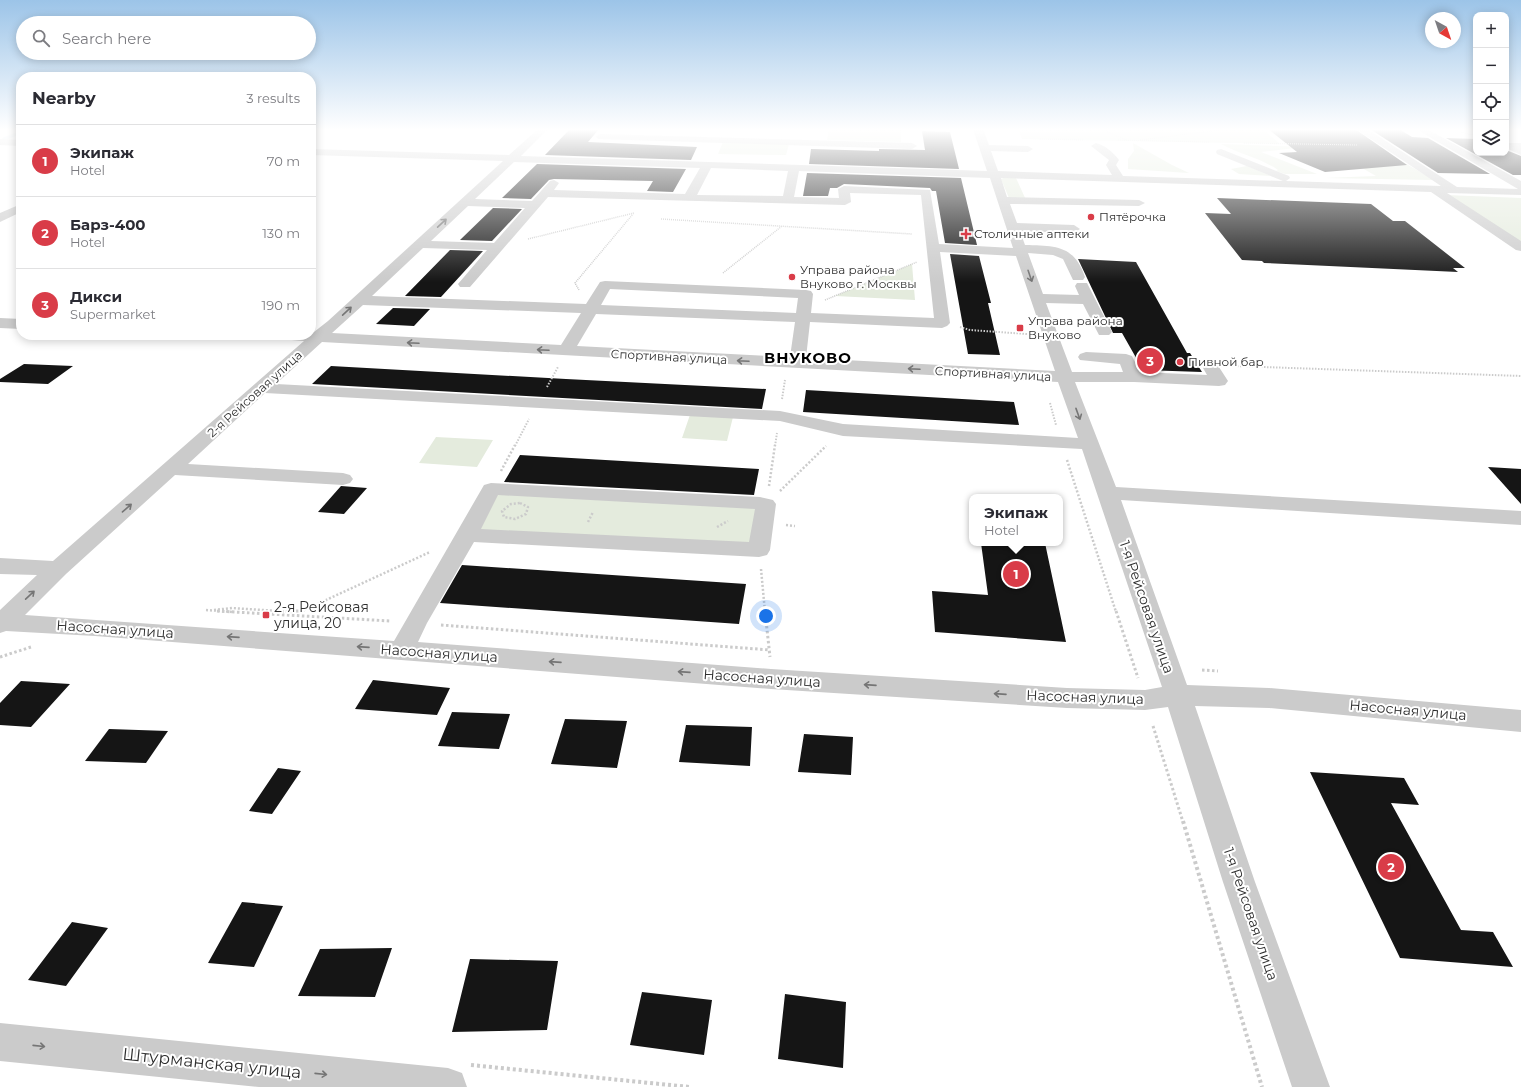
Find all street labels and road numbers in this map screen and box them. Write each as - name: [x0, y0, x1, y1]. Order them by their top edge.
- street label: Спортивная улица: [610, 346, 728, 367]
- street label: 2-я Рейсовая улица: [204, 347, 305, 440]
- street label: Спортивная улица: [934, 363, 1052, 384]
- street label: 1-я Рейсовая улица: [1116, 538, 1178, 676]
- street label: Насосная улица: [56, 616, 174, 642]
- street label: Насосная улица: [380, 640, 498, 666]
- street label: Насосная улица: [703, 665, 821, 691]
- street label: Насосная улица: [1026, 686, 1144, 708]
- street label: Насосная улица: [1349, 696, 1467, 724]
- street label: 1-я Рейсовая улица: [1220, 845, 1282, 983]
- street label: Штурманская улица: [122, 1044, 302, 1082]

